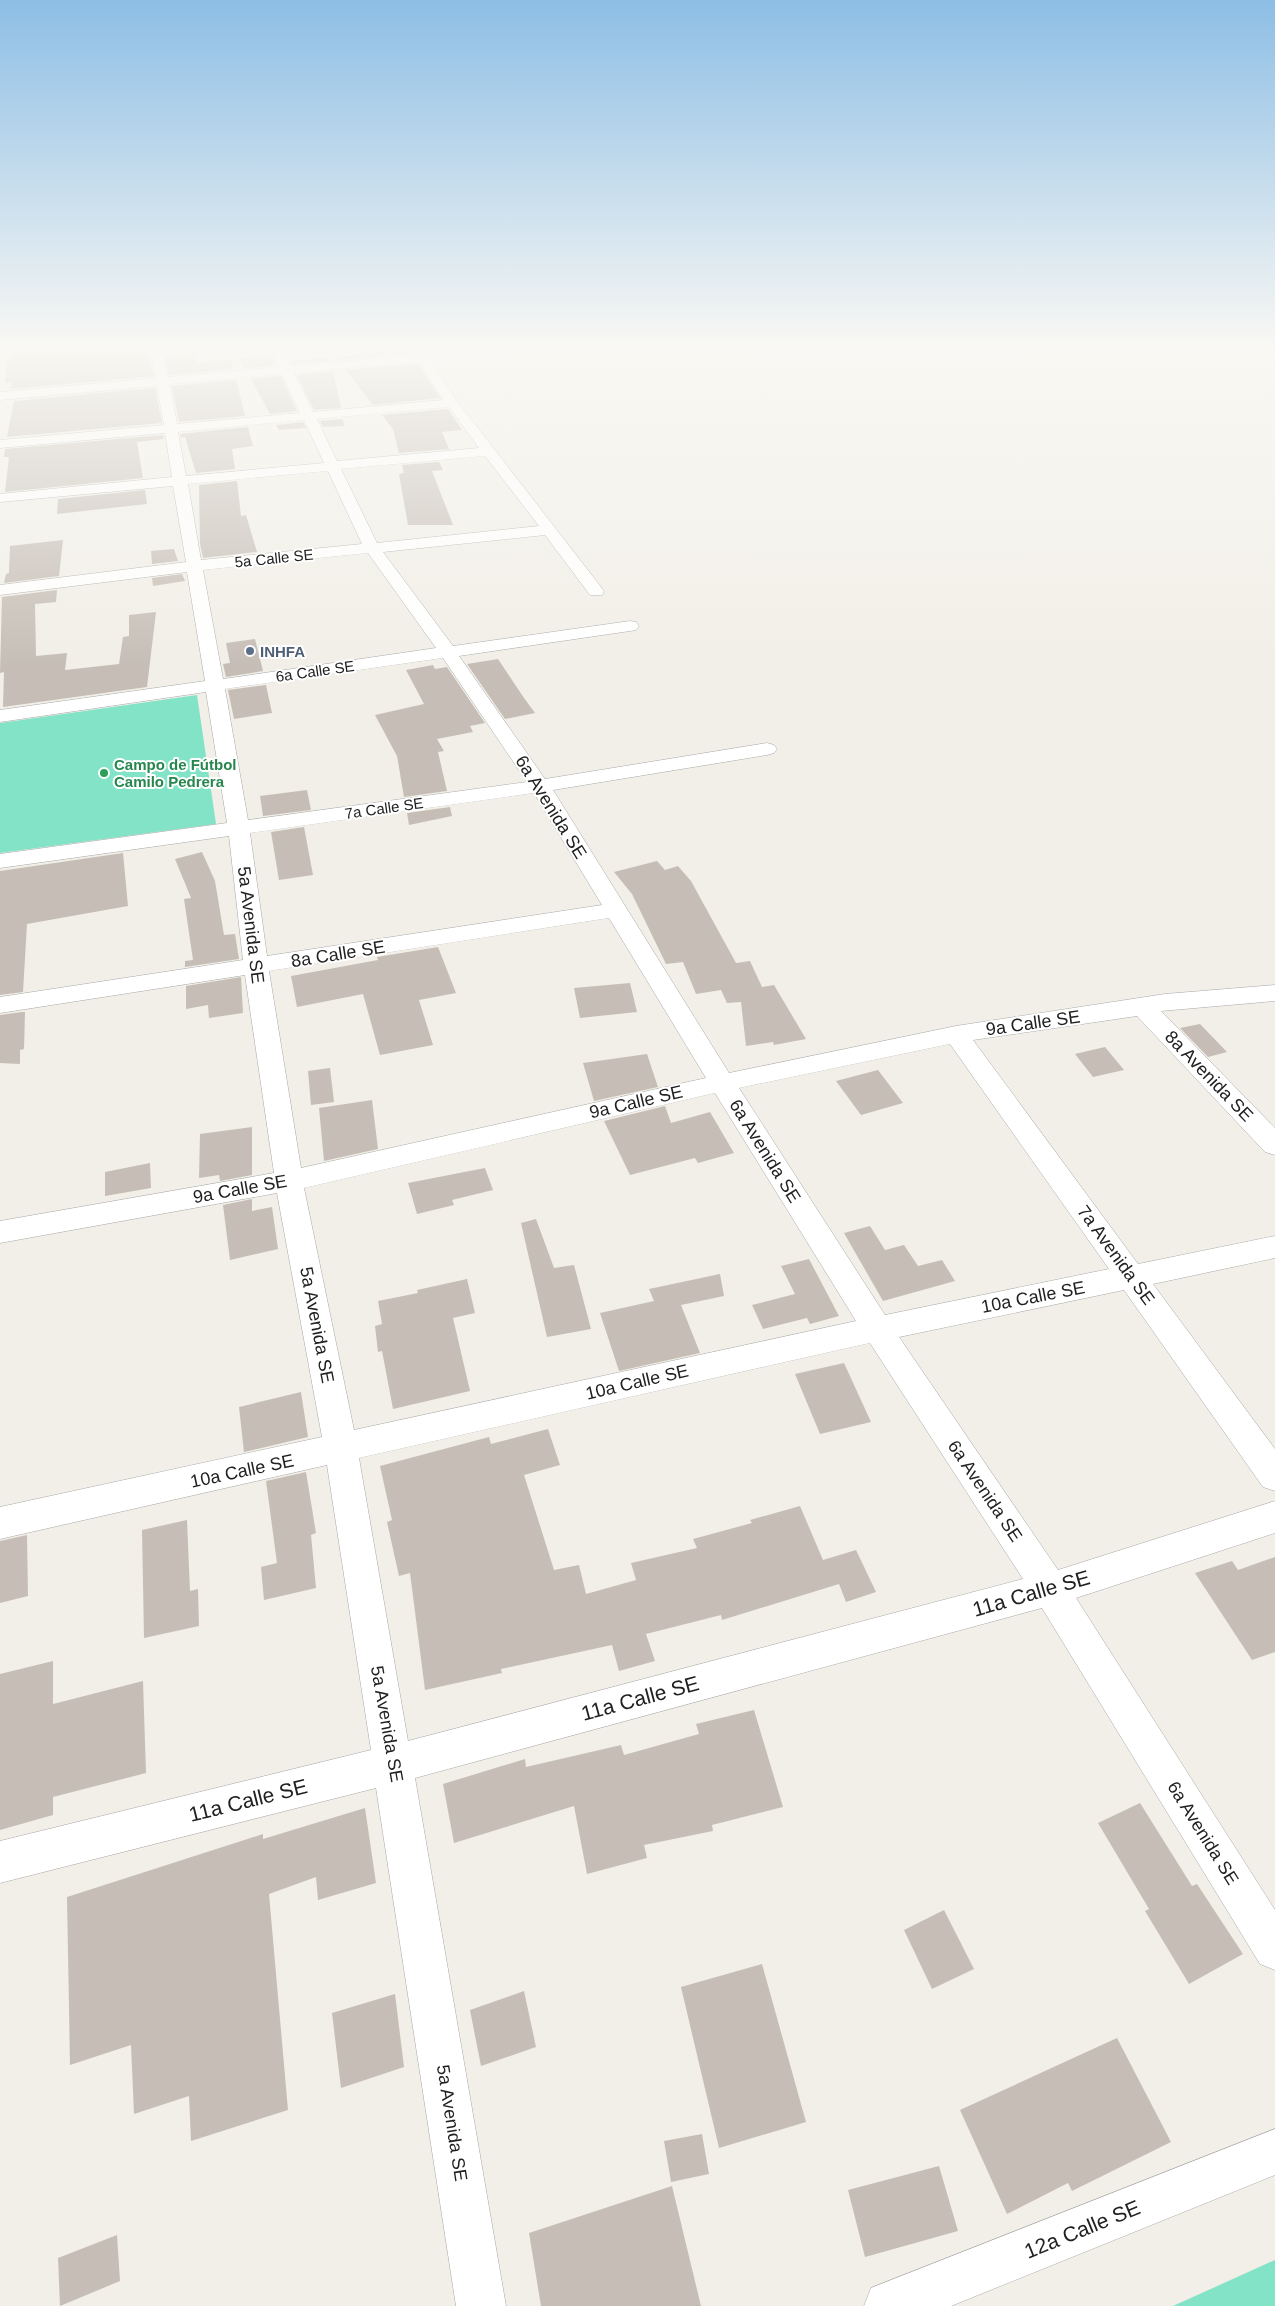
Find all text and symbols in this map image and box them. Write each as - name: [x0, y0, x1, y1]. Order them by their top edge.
- street label: 5a Calle SE: [234, 545, 314, 571]
- place label: INHFA: [260, 643, 305, 660]
- marker: INHFA: [244, 645, 256, 657]
- street label: 6a Calle SE: [275, 657, 355, 685]
- street label: 6a Avenida SE: [511, 752, 591, 862]
- place label: Campo de Fútbol Camilo Pedrera: [114, 756, 237, 790]
- marker: Campo de Fútbol Camilo Pedrera: [98, 767, 110, 779]
- street label: 7a Calle SE: [344, 794, 424, 822]
- street label: 5a Avenida SE: [234, 865, 268, 985]
- street label: 8a Calle SE: [289, 937, 387, 971]
- street label: 9a Calle SE: [985, 1006, 1081, 1040]
- street label: 8a Avenida SE: [1161, 1027, 1257, 1125]
- street label: 9a Calle SE: [587, 1082, 685, 1122]
- street label: 6a Avenida SE: [725, 1096, 805, 1206]
- street label: 9a Calle SE: [191, 1171, 289, 1207]
- street label: 7a Avenida SE: [1073, 1201, 1159, 1309]
- street label: 5a Avenida SE: [296, 1265, 338, 1385]
- street label: 10a Calle SE: [980, 1277, 1086, 1317]
- street label: 10a Calle SE: [584, 1360, 690, 1404]
- street label: 6a Avenida SE: [944, 1437, 1026, 1545]
- street label: 10a Calle SE: [189, 1450, 295, 1492]
- street label: 11a Calle SE: [970, 1565, 1092, 1621]
- street label: 5a Avenida SE: [367, 1664, 407, 1784]
- street label: 11a Calle SE: [579, 1671, 701, 1725]
- street label: 11a Calle SE: [186, 1774, 310, 1826]
- street label: 6a Avenida SE: [1163, 1778, 1243, 1888]
- street label: 5a Avenida SE: [433, 2063, 471, 2183]
- street label: 12a Calle SE: [1021, 2195, 1143, 2263]

